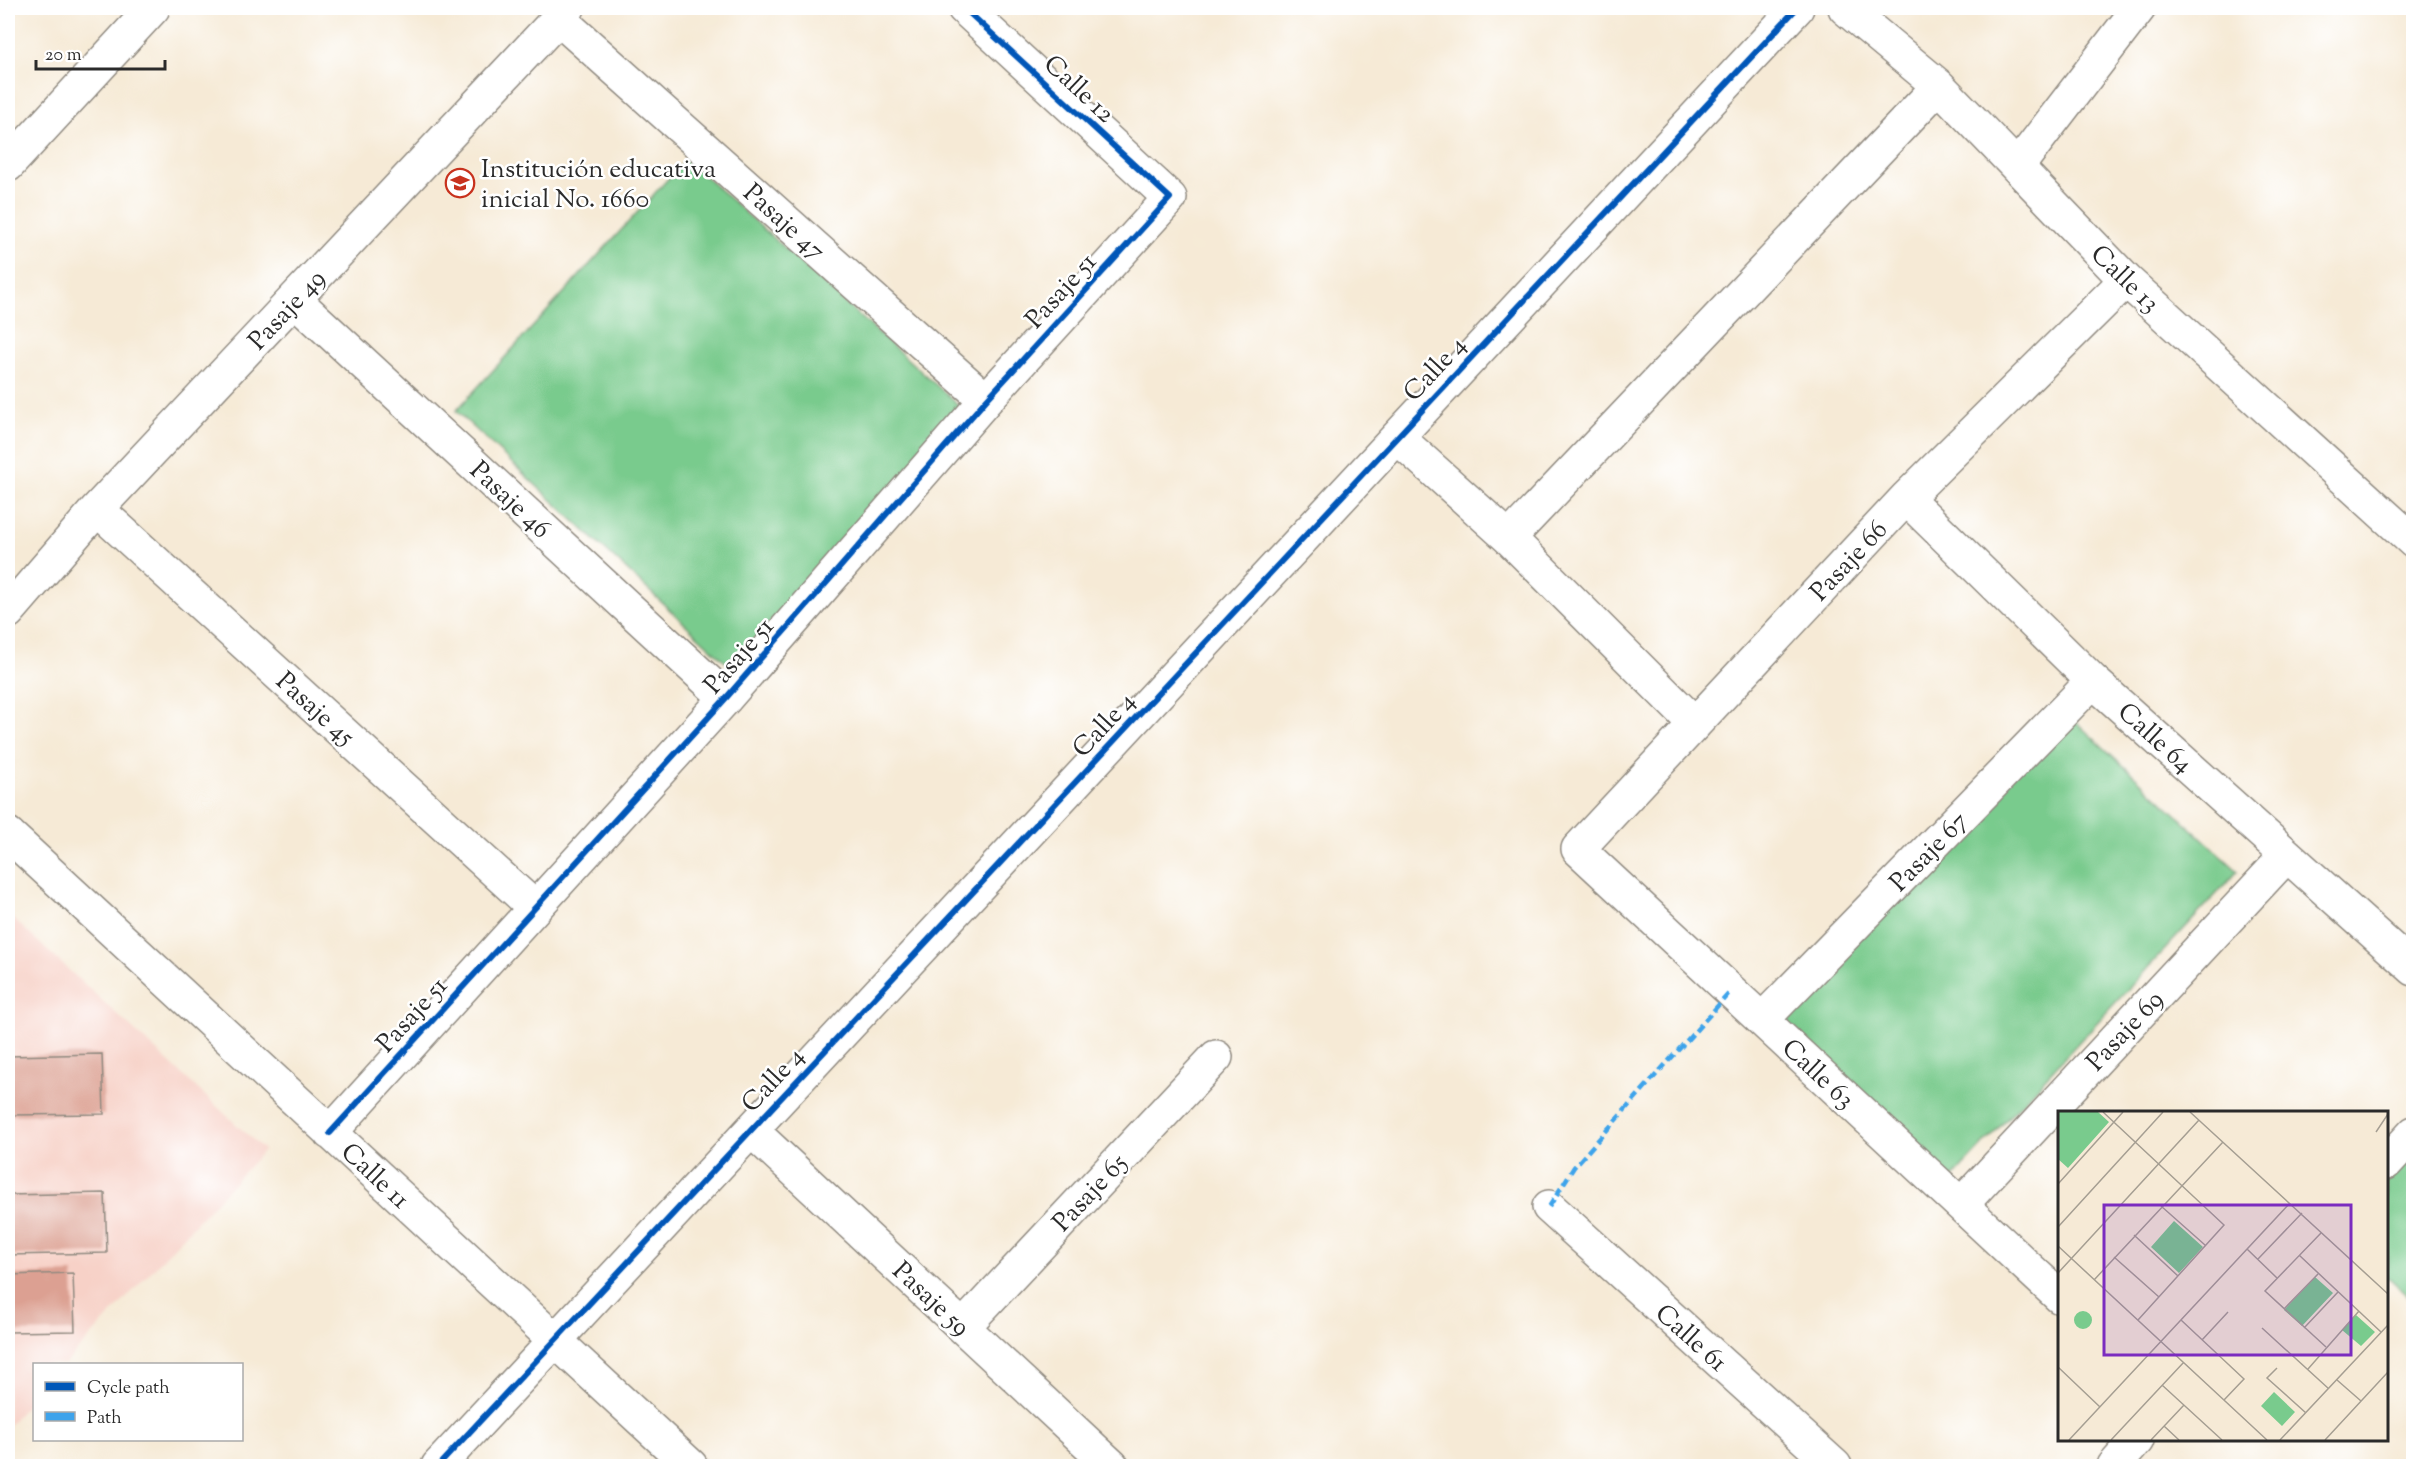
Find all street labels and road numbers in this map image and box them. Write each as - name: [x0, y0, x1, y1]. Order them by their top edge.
- street label: Calle 12: [1034, 47, 1122, 133]
- street label: Pasaje 47: [734, 176, 833, 270]
- street label: Calle 13: [2081, 237, 2167, 322]
- street label: Pasaje 51: [1018, 245, 1106, 338]
- street label: Pasaje 49: [241, 262, 335, 359]
- street label: Calle 4: [1396, 329, 1476, 411]
- street label: Pasaje 46: [461, 454, 558, 548]
- street label: Pasaje 66: [1803, 513, 1897, 611]
- street label: Pasaje 51: [696, 610, 784, 703]
- street label: Pasaje 45: [267, 664, 362, 755]
- street label: Calle 4: [1065, 685, 1145, 767]
- street label: Calle 64: [2109, 695, 2200, 783]
- street label: Pasaje 67: [1882, 804, 1978, 901]
- street label: Pasaje 51: [369, 969, 457, 1062]
- street label: Pasaje 69: [2079, 983, 2173, 1080]
- street label: Calle 63: [1773, 1031, 1862, 1118]
- street label: Calle 4: [734, 1040, 814, 1122]
- street label: Calle 11: [332, 1135, 417, 1218]
- street label: Pasaje 65: [1045, 1146, 1137, 1241]
- street label: Pasaje 59: [883, 1254, 978, 1346]
- street label: Calle 61: [1646, 1296, 1735, 1381]

